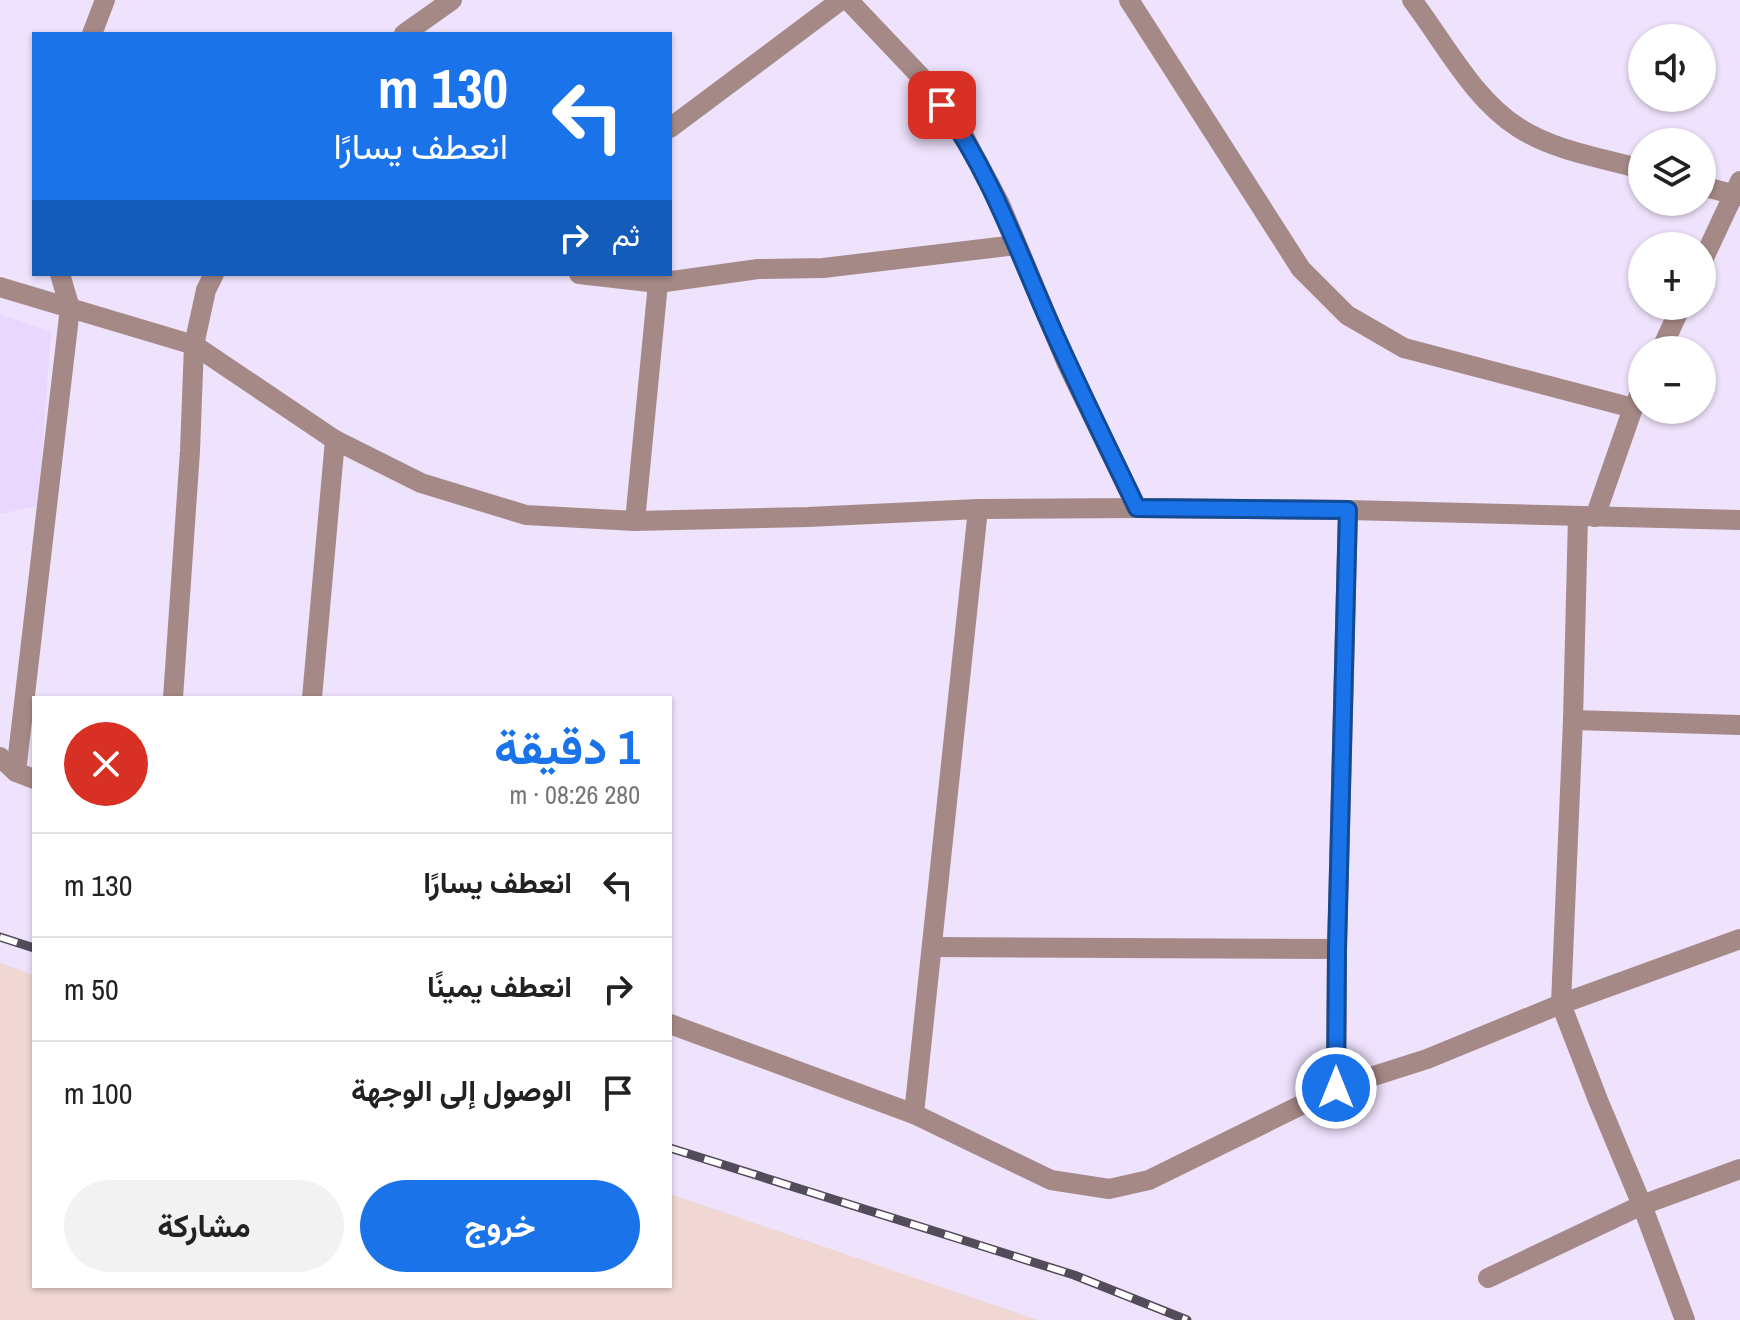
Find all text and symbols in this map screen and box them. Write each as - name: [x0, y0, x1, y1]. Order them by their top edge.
- map controls: [1628, 24, 1716, 424]
- button: sound: [1628, 24, 1716, 112]
- text: 130 m: [378, 50, 508, 125]
- icon: left: [536, 64, 640, 168]
- pin: [908, 71, 976, 139]
- icon: arrive: [920, 83, 964, 127]
- text: انعطف يسارًا: [334, 122, 508, 170]
- button: layers: [1628, 128, 1716, 216]
- text: ثم: [612, 215, 640, 255]
- icon: right: [552, 216, 596, 260]
- button: +: [1628, 232, 1716, 320]
- button: −: [1628, 336, 1716, 424]
- text: 1 دقيقة: [494, 714, 640, 779]
- button: close: [64, 722, 148, 806]
- text: 280 m · 08:26: [510, 777, 640, 812]
- text: انعطف يسارًا: [423, 862, 572, 902]
- icon: left: [596, 863, 640, 907]
- text: 130 m: [64, 865, 132, 905]
- text: انعطف يمينًا: [427, 966, 572, 1006]
- icon: right: [596, 967, 640, 1011]
- text: 50 m: [64, 969, 119, 1009]
- position arrow: [1294, 1046, 1378, 1130]
- text: الوصول إلى الوجهة: [351, 1070, 572, 1110]
- icon: arrive: [596, 1071, 640, 1115]
- text: 100 m: [64, 1073, 132, 1113]
- button: مشاركة: [64, 1180, 344, 1272]
- button: خروج: [360, 1180, 640, 1272]

